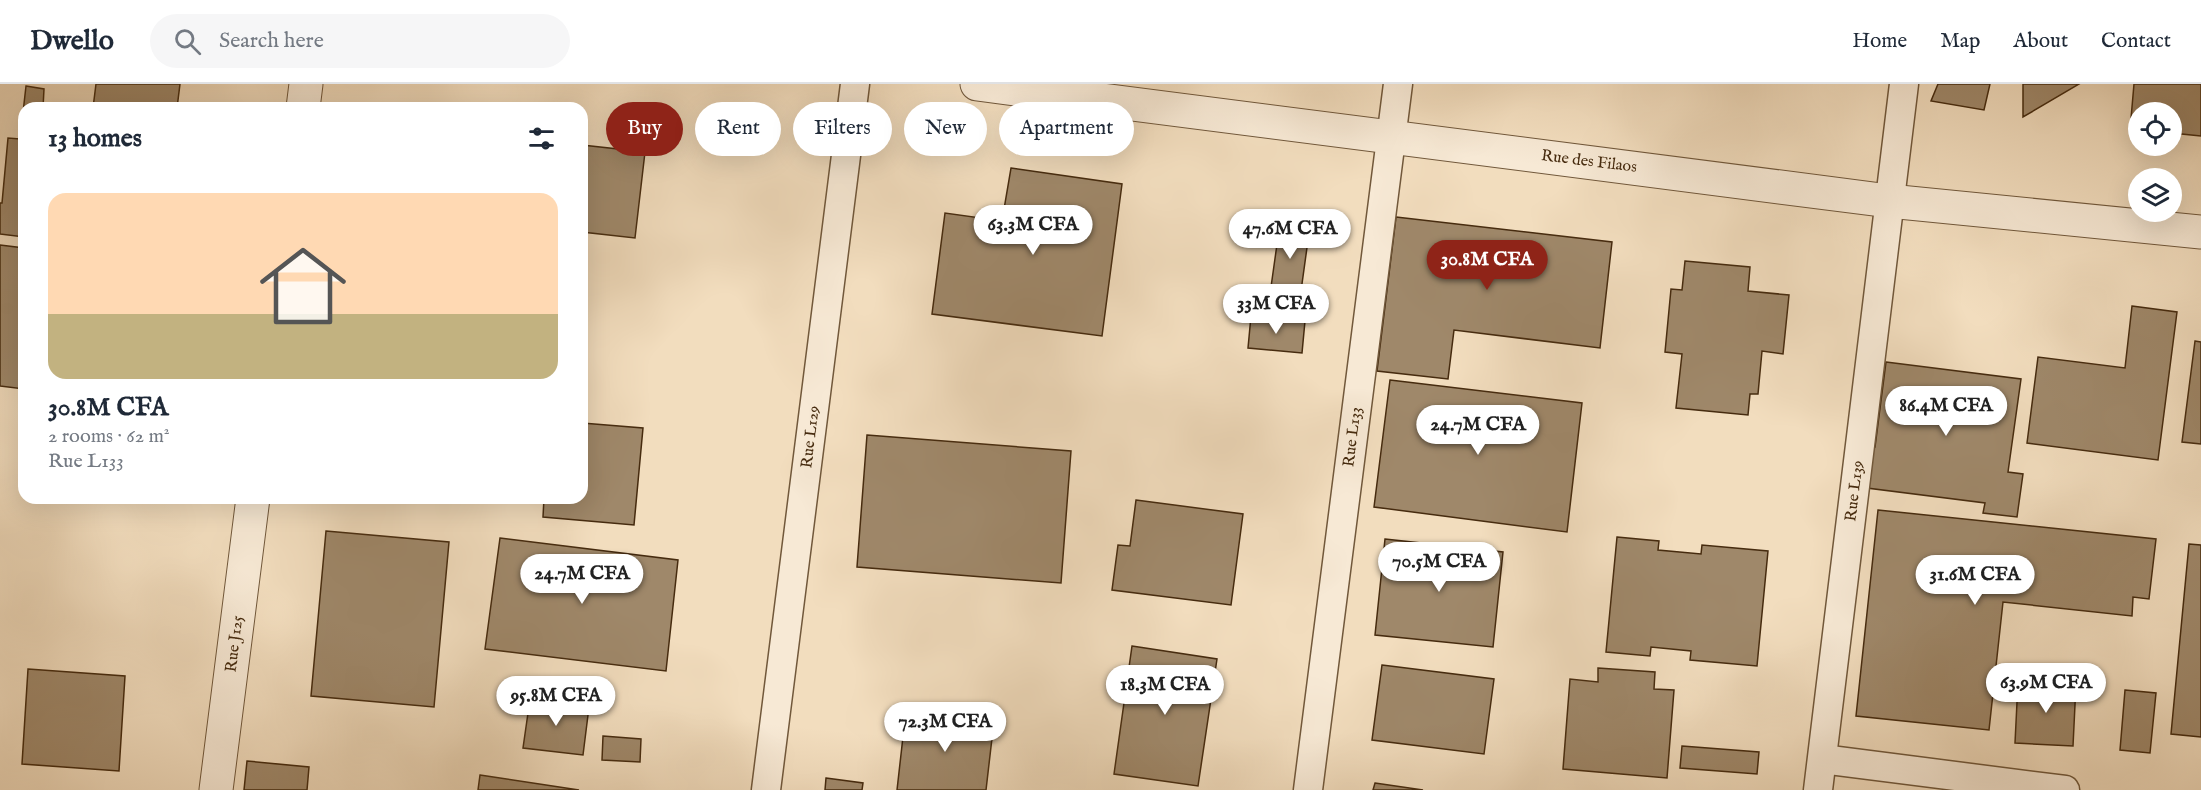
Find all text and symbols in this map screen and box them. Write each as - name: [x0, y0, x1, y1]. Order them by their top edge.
- search box: [150, 14, 570, 68]
- text: Dwello: [30, 24, 114, 59]
- icon: search: [171, 25, 204, 58]
- text: Search here: [219, 27, 324, 55]
- text: Home: [1852, 28, 1907, 55]
- text: Map: [1940, 28, 1980, 55]
- text: About: [2013, 28, 2068, 55]
- text: Contact: [2101, 28, 2171, 55]
- chip: Buy: [606, 102, 683, 156]
- chip: Rent: [695, 102, 781, 156]
- chip: Filters: [793, 102, 892, 156]
- chip: New: [904, 102, 987, 156]
- chip: Apartment: [999, 102, 1134, 156]
- map controls: [2128, 102, 2182, 222]
- button: locate: [2128, 102, 2182, 156]
- text: 13 homes: [48, 122, 142, 155]
- icon: filters: [525, 122, 558, 155]
- street label: Rue des Filaos: [1540, 146, 1638, 178]
- button: layers: [2128, 168, 2182, 222]
- pin: 63.3M CFA: [964, 205, 1102, 256]
- pin: 47.6M CFA: [1221, 209, 1359, 260]
- text: 63.3M CFA: [988, 212, 1078, 237]
- text: 47.6M CFA: [1243, 216, 1337, 241]
- icon: home: [249, 232, 357, 340]
- pin: 30.8M CFA: [1418, 240, 1556, 291]
- text: 30.8M CFA: [1441, 247, 1533, 272]
- pin: 33M CFA: [1221, 284, 1331, 335]
- text: 33M CFA: [1237, 291, 1315, 316]
- pin: 86.4M CFA: [1877, 386, 2015, 437]
- text: 30.8M CFA: [48, 391, 168, 424]
- text: 86.4M CFA: [1899, 393, 1993, 418]
- street label: Rue L129: [797, 404, 825, 470]
- pin: 24.7M CFA: [1409, 405, 1547, 456]
- street label: Rue L133: [1339, 406, 1367, 468]
- text: 24.7M CFA: [1430, 412, 1526, 437]
- text: 2 rooms · 62 m²: [48, 424, 170, 449]
- text: Rue L133: [48, 449, 124, 474]
- street label: Rue L139: [1841, 459, 1869, 523]
- pin: 70.5M CFA: [1370, 542, 1508, 593]
- text: 70.5M CFA: [1392, 549, 1486, 574]
- pin: 24.7M CFA: [513, 554, 651, 605]
- pin: 31.6M CFA: [1906, 555, 2044, 606]
- text: 24.7M CFA: [534, 561, 630, 586]
- text: 31.6M CFA: [1930, 562, 2020, 587]
- street label: Rue J125: [222, 614, 248, 673]
- pin: 63.9M CFA: [1977, 663, 2115, 714]
- pin: 18.3M CFA: [1096, 665, 1234, 716]
- text: 63.9M CFA: [2000, 670, 2092, 695]
- text: 18.3M CFA: [1120, 672, 1210, 697]
- pin: 95.8M CFA: [487, 676, 625, 727]
- text: 95.8M CFA: [510, 683, 602, 708]
- pin: 72.3M CFA: [876, 702, 1014, 753]
- text: 72.3M CFA: [898, 709, 992, 734]

